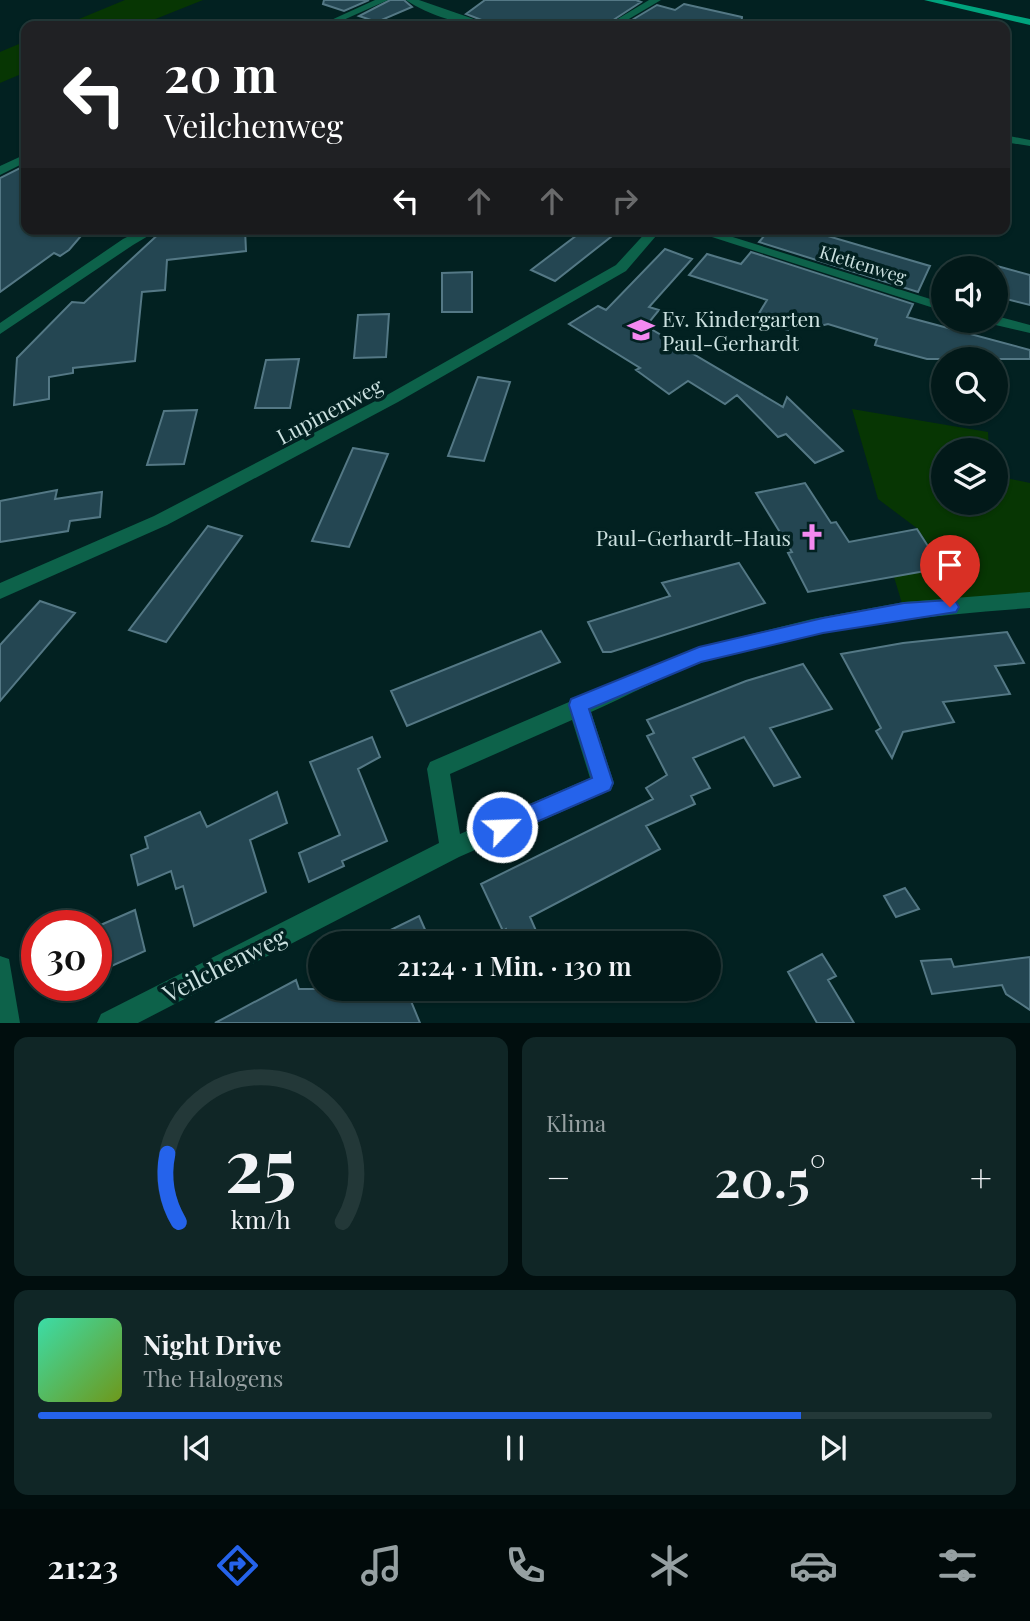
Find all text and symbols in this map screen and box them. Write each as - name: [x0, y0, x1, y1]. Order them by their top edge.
- text: 20 m: [164, 40, 277, 105]
- icon: left: [49, 49, 140, 140]
- text: Veilchenweg: [164, 103, 343, 146]
- icon: left: [387, 182, 425, 220]
- icon: ahead: [460, 182, 498, 220]
- icon: ahead: [533, 182, 571, 220]
- icon: right: [606, 182, 644, 220]
- street label: Klettenweg: [817, 239, 910, 289]
- map controls: [931, 256, 1008, 515]
- button: sound: [931, 256, 1008, 333]
- place label: Ev. Kindergarten Paul-Gerhardt: [662, 304, 821, 356]
- school or university icon: Ev. Kindergarten Paul-Gerhardt: [626, 315, 656, 345]
- button: search: [931, 347, 1008, 424]
- street label: Lupinenweg: [271, 370, 387, 450]
- button: layers: [931, 438, 1008, 515]
- church icon: Paul-Gerhardt-Haus: [797, 522, 827, 552]
- place label: Paul-Gerhardt-Haus: [596, 523, 791, 551]
- pin: [920, 535, 980, 607]
- icon: arrive: [931, 546, 969, 584]
- position arrow: [465, 790, 539, 864]
- speed limit sign: 30: [21, 910, 112, 1001]
- street label: Veilchenweg: [156, 919, 292, 1009]
- text: 21:24 · 1 Min. · 130 m: [397, 948, 632, 983]
- text: Klima: [546, 1107, 606, 1138]
- text: 25: [225, 1114, 297, 1211]
- text: 20.5°: [714, 1142, 826, 1211]
- text: −: [546, 1151, 571, 1202]
- text: +: [970, 1151, 992, 1202]
- text: km/h: [231, 1202, 291, 1235]
- text: Night Drive: [143, 1327, 281, 1362]
- text: The Halogens: [143, 1362, 283, 1393]
- icon: previous: [178, 1429, 216, 1467]
- icon: pause: [496, 1429, 534, 1467]
- icon: next: [814, 1429, 852, 1467]
- icon: directions: [213, 1541, 262, 1590]
- icon: music: [357, 1541, 406, 1590]
- icon: phone: [501, 1541, 550, 1590]
- icon: climate: [645, 1541, 694, 1590]
- icon: car: [789, 1541, 838, 1590]
- icon: filters: [933, 1541, 982, 1590]
- text: 21:23: [48, 1544, 118, 1587]

